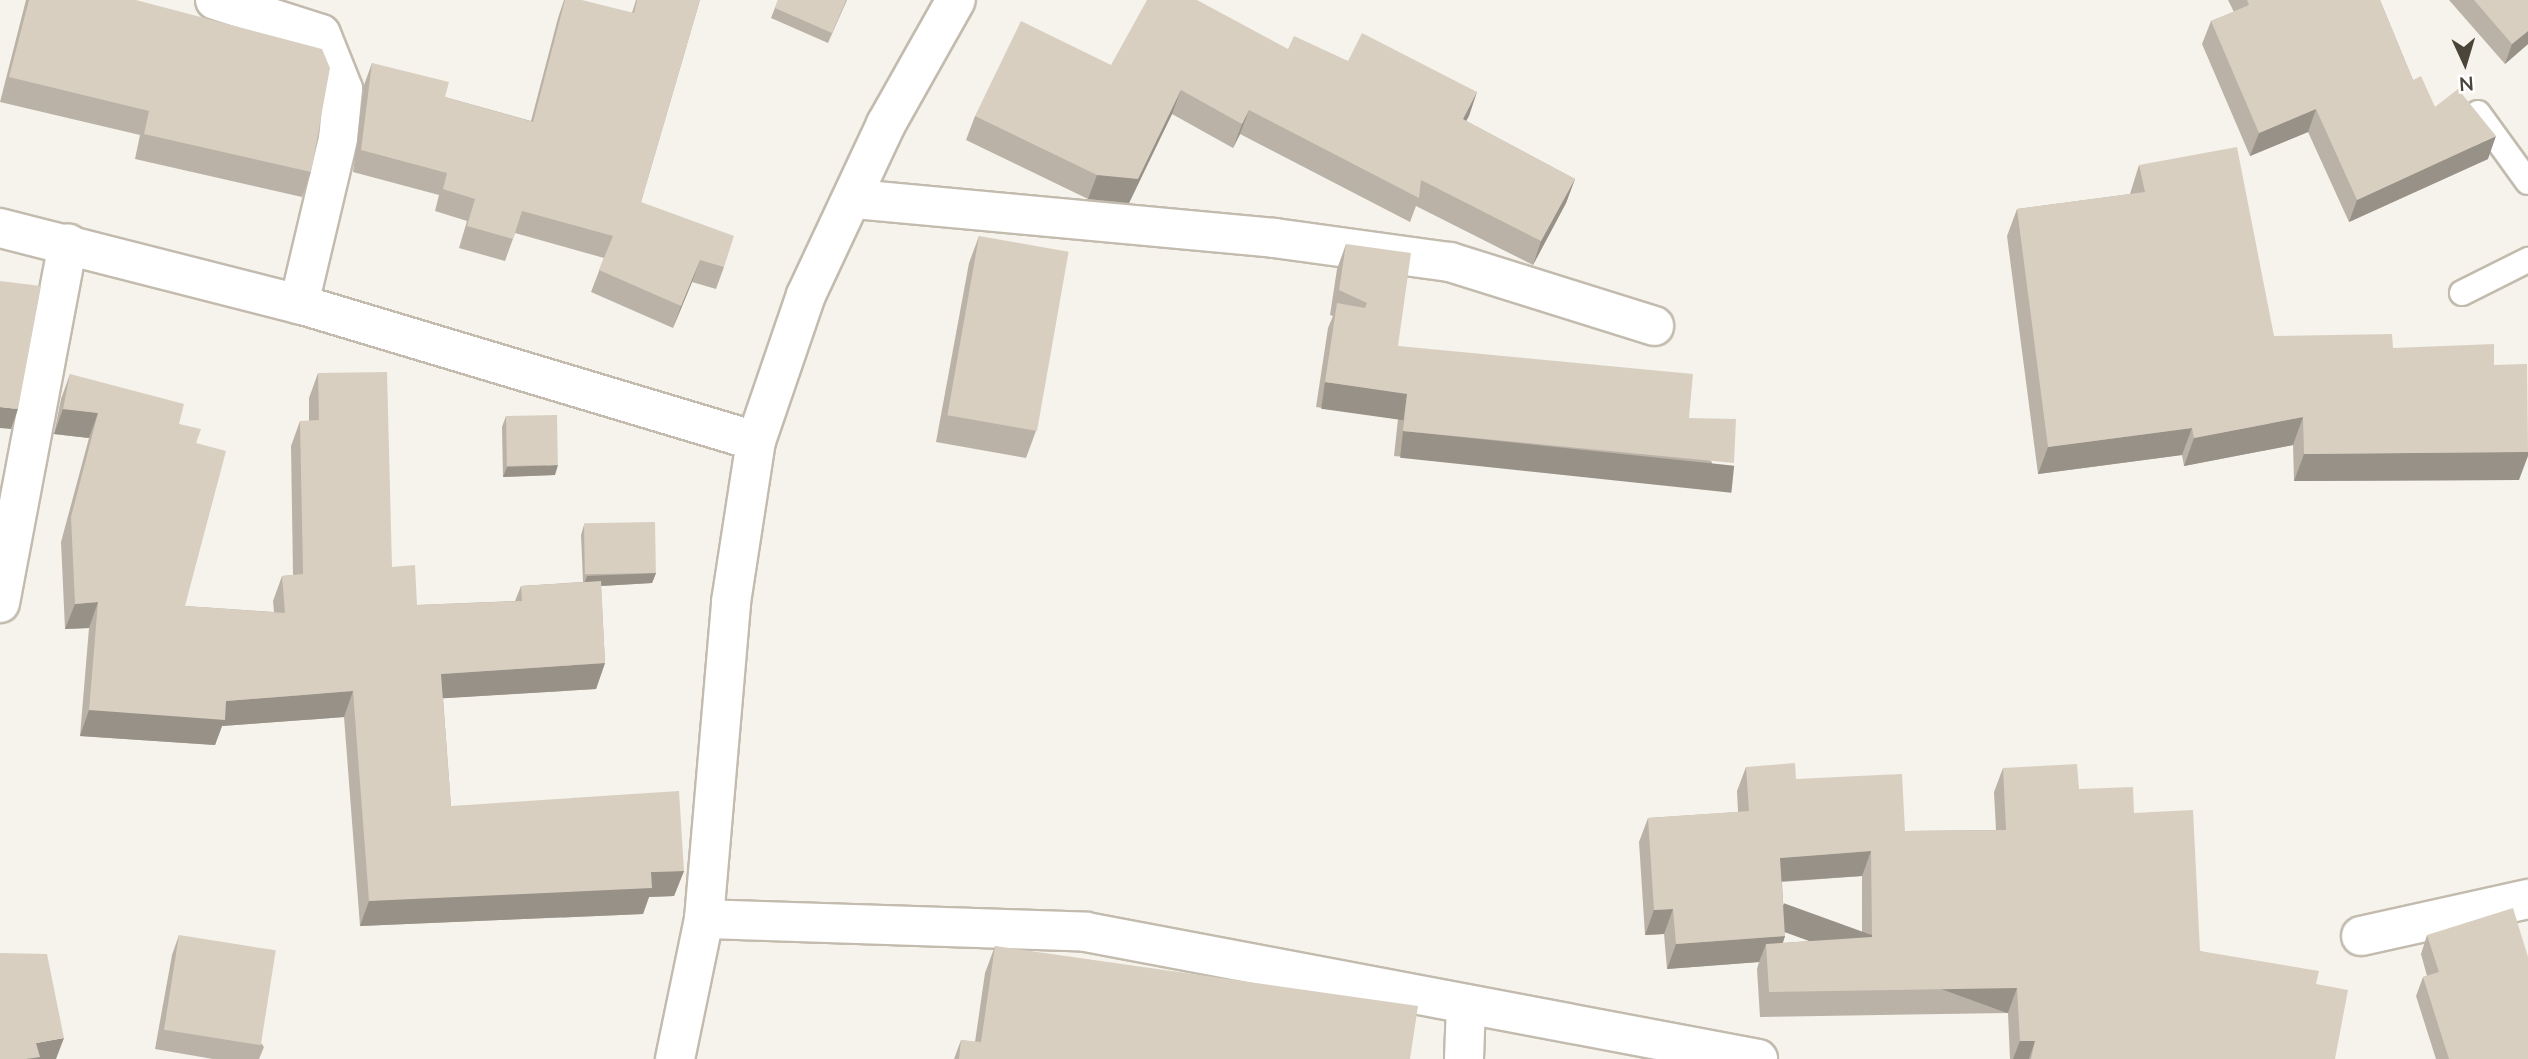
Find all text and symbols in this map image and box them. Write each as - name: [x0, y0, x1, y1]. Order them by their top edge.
- north arrow: [2430, 28, 2500, 98]
- text: N: [2458, 72, 2475, 96]

